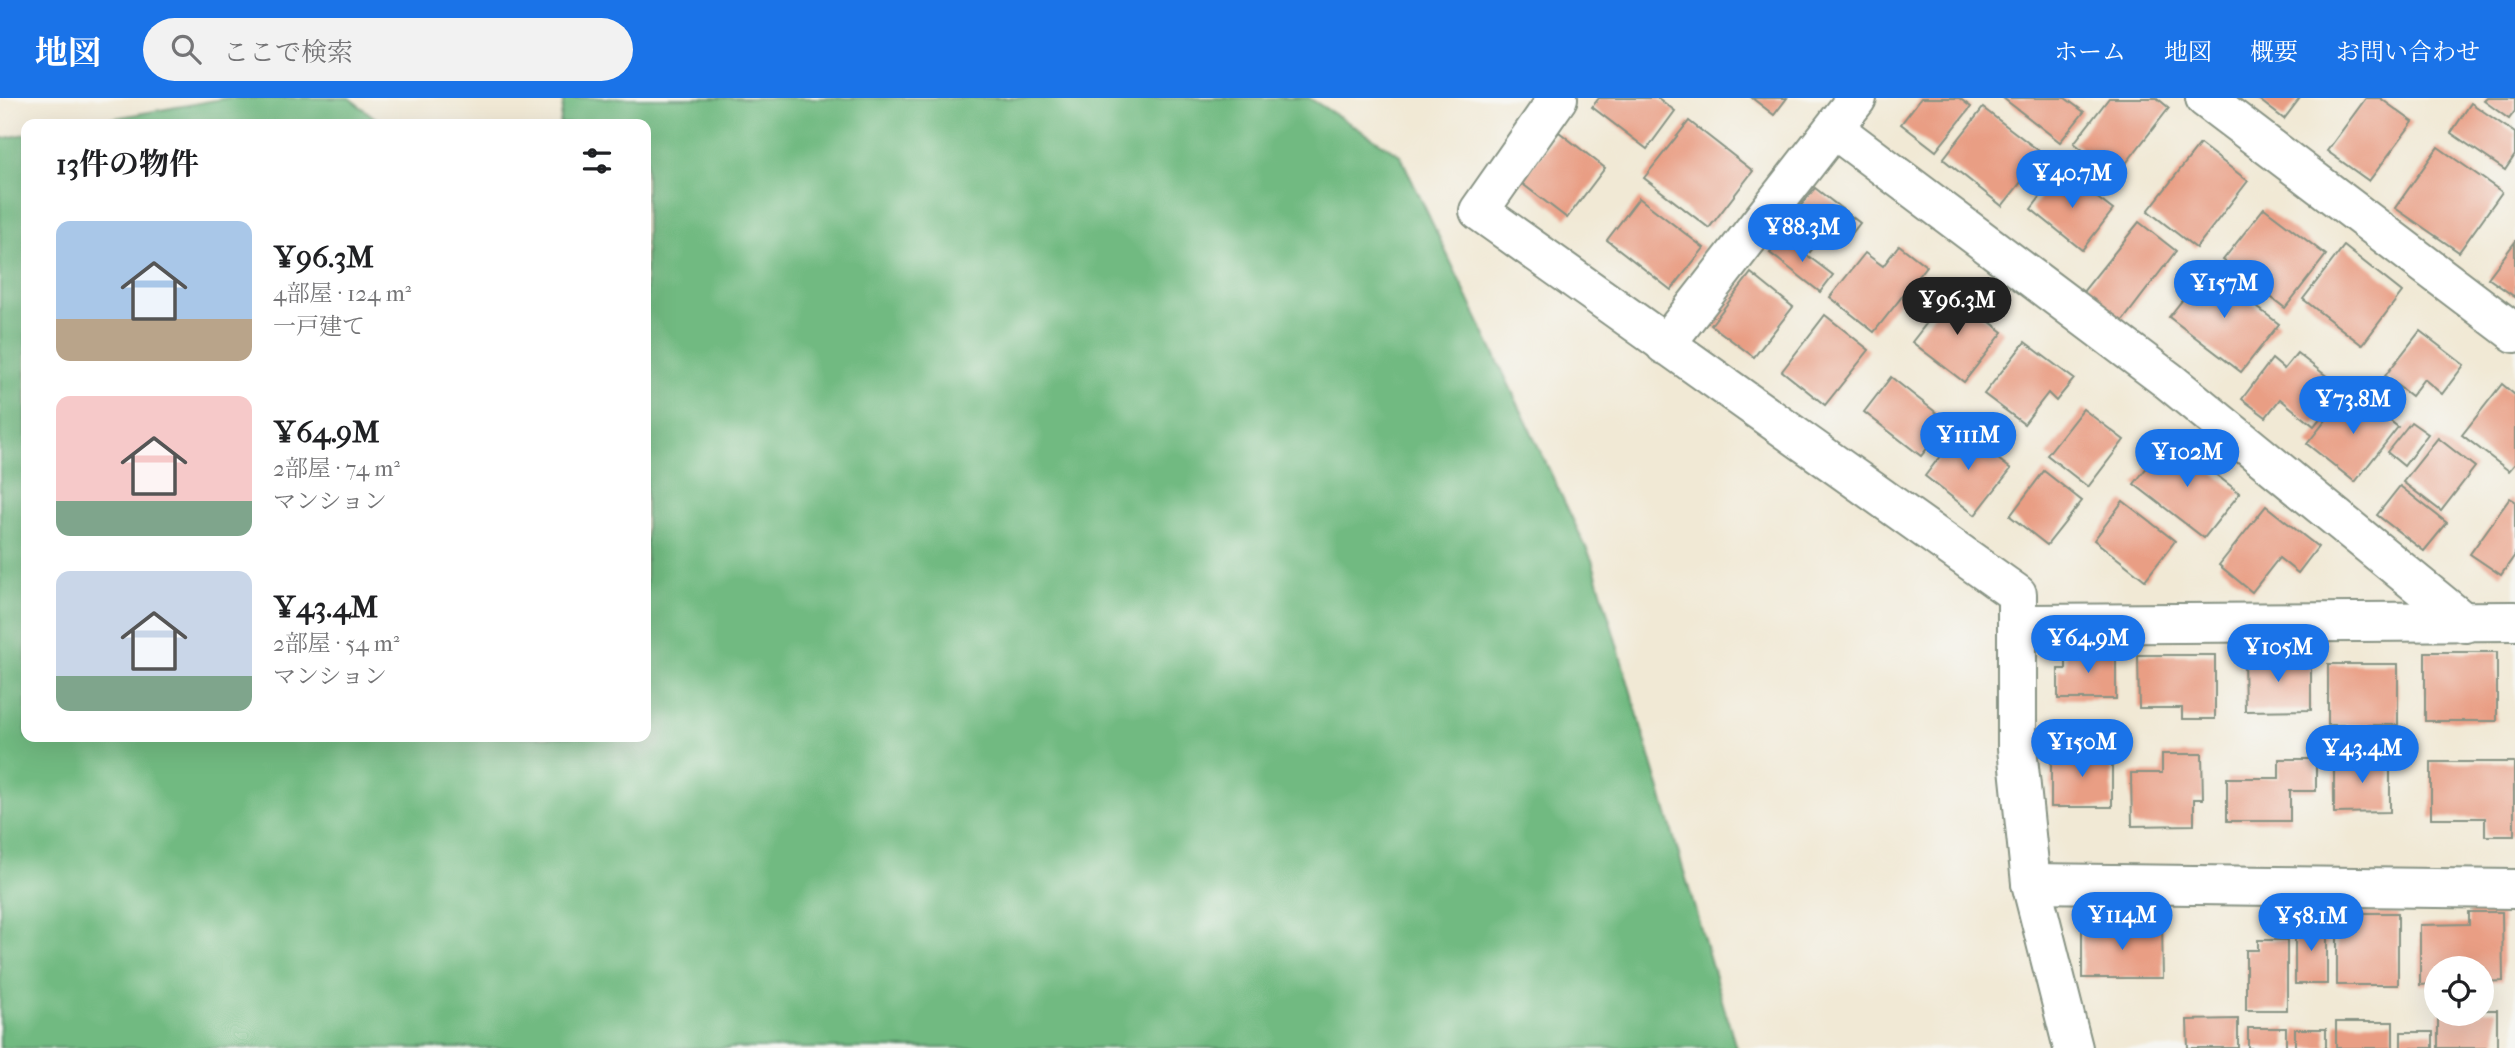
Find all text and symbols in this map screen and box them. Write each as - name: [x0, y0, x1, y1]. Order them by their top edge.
- search box: [143, 18, 633, 81]
- icon: search: [167, 30, 205, 68]
- text: 地図: [35, 34, 101, 73]
- text: ここで検索: [223, 37, 353, 68]
- text: ホーム: [2054, 38, 2126, 66]
- text: 地図: [2164, 38, 2212, 66]
- text: 概要: [2250, 38, 2298, 66]
- text: お問い合わせ: [2336, 38, 2480, 66]
- icon: filters: [578, 142, 616, 180]
- text: 13件の物件: [56, 147, 199, 182]
- pin: ¥40.7M: [2015, 150, 2129, 210]
- text: ¥40.7M: [2032, 159, 2112, 186]
- pin: ¥88.3M: [1745, 204, 1859, 264]
- text: ¥88.3M: [1764, 213, 1840, 240]
- text: ¥96.3M: [273, 240, 374, 275]
- icon: home: [112, 249, 196, 333]
- pin: ¥157M: [2175, 260, 2273, 320]
- text: ¥157M: [2190, 269, 2258, 296]
- pin: ¥96.3M: [1900, 278, 2014, 337]
- text: 4部屋 · 124 m²: [273, 280, 411, 307]
- text: ¥96.3M: [1918, 286, 1996, 313]
- text: 一戸建て: [273, 313, 365, 340]
- pin: ¥73.8M: [2296, 376, 2410, 436]
- text: ¥73.8M: [2315, 385, 2391, 412]
- pin: ¥111M: [1919, 412, 2017, 472]
- text: ¥64.9M: [273, 415, 380, 450]
- text: ¥111M: [1936, 421, 2000, 448]
- icon: home: [112, 424, 196, 508]
- pin: ¥102M: [2138, 430, 2236, 489]
- text: ¥102M: [2151, 438, 2223, 465]
- text: 2部屋 · 74 m²: [273, 455, 400, 482]
- text: マンション: [273, 488, 387, 515]
- text: ¥43.4M: [273, 590, 378, 625]
- icon: home: [112, 599, 196, 683]
- pin: ¥64.9M: [2031, 616, 2145, 675]
- text: ¥64.9M: [2047, 624, 2129, 651]
- pin: ¥105M: [2229, 624, 2327, 684]
- text: 2部屋 · 54 m²: [273, 630, 399, 657]
- text: ¥105M: [2243, 633, 2313, 660]
- text: マンション: [273, 663, 387, 690]
- pin: ¥150M: [2033, 720, 2131, 779]
- pin: ¥43.4M: [2305, 726, 2419, 785]
- text: ¥150M: [2047, 728, 2117, 755]
- text: ¥43.4M: [2322, 734, 2402, 761]
- pin: ¥114M: [2073, 892, 2171, 952]
- pin: ¥58.1M: [2254, 894, 2368, 953]
- text: ¥114M: [2088, 901, 2156, 928]
- text: ¥58.1M: [2274, 902, 2348, 929]
- map controls: [2424, 956, 2494, 1026]
- button: locate: [2424, 956, 2494, 1026]

